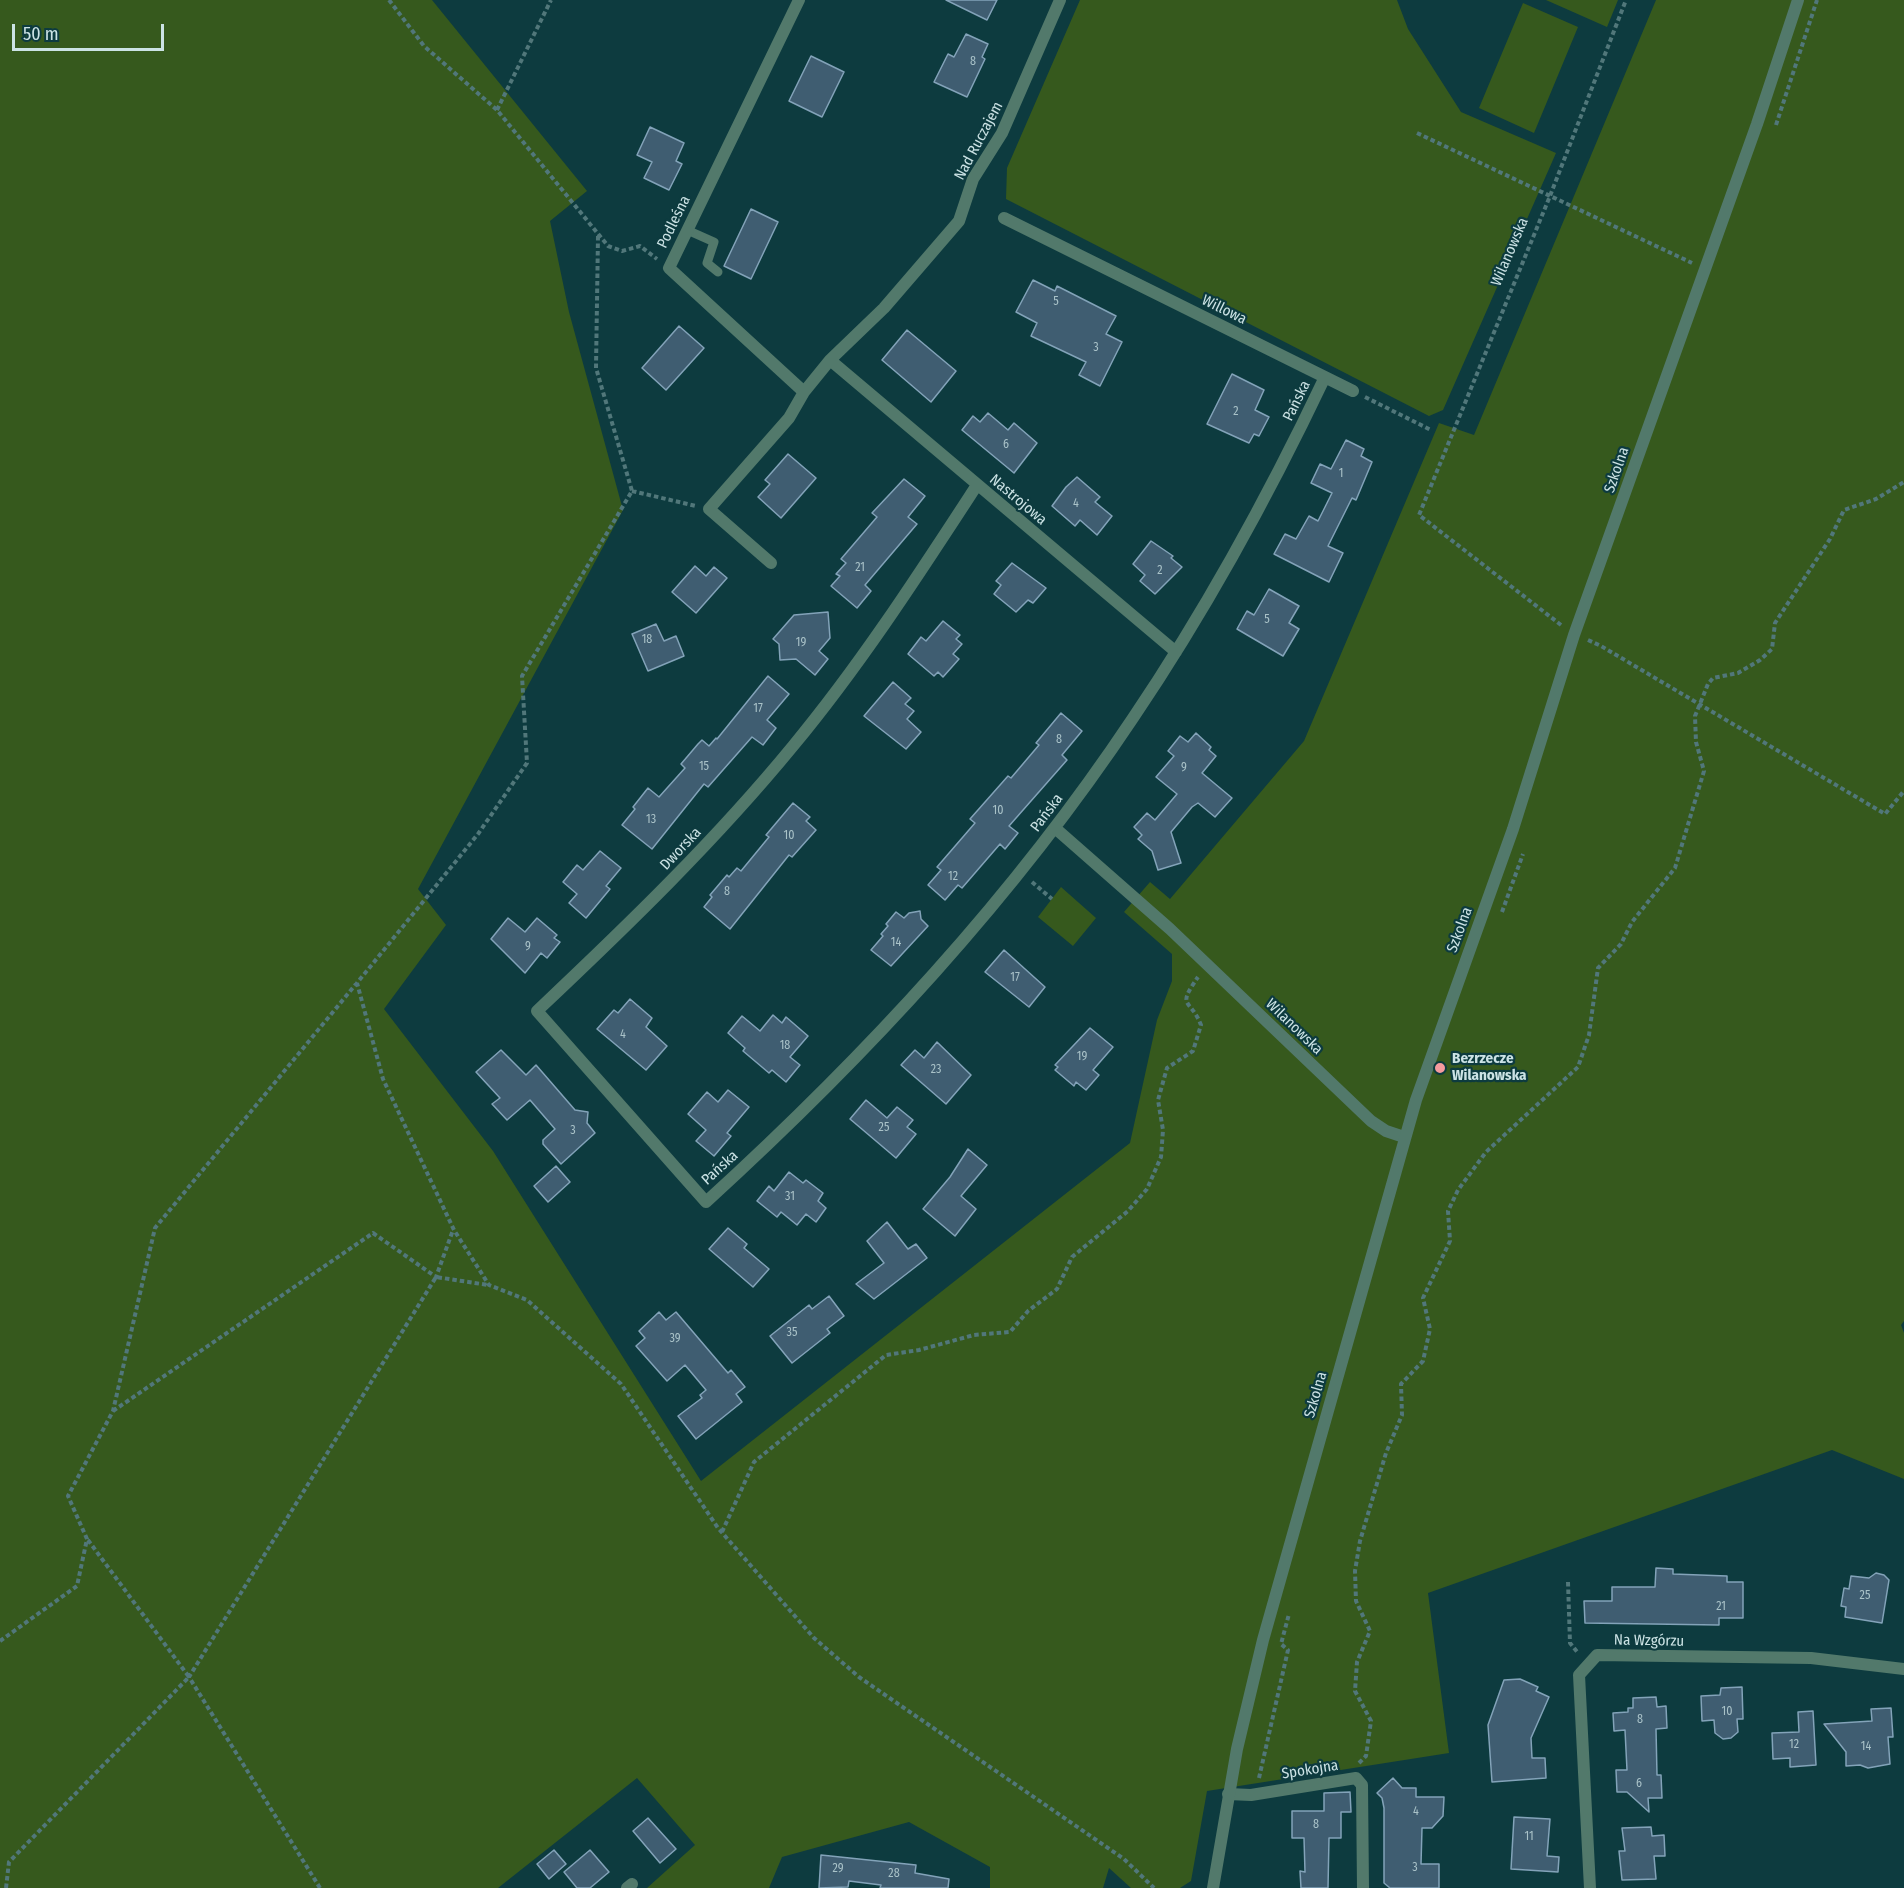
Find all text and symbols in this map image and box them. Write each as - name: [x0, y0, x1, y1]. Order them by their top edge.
- scale bar: [15, 12, 166, 50]
- text: 50 m: [23, 23, 59, 45]
- house number: 8: [970, 55, 976, 69]
- street label: Nad Ruczajem: [951, 99, 1007, 183]
- street label: Podleśna: [654, 193, 694, 251]
- street label: Wilanowska: [1488, 215, 1532, 289]
- street label: Willowa: [1199, 291, 1249, 329]
- house number: 5: [1053, 295, 1059, 309]
- house number: 3: [1093, 341, 1099, 355]
- street label: Pańska: [1280, 378, 1314, 424]
- house number: 2: [1233, 405, 1239, 419]
- house number: 6: [1003, 438, 1009, 452]
- street label: Szkolna: [1601, 445, 1633, 495]
- house number: 1: [1339, 467, 1343, 481]
- street label: Nastrojowa: [986, 471, 1050, 529]
- house number: 4: [1073, 497, 1079, 511]
- house number: 21: [855, 561, 865, 575]
- house number: 2: [1157, 564, 1163, 578]
- house number: 5: [1264, 613, 1270, 627]
- house number: 18: [642, 633, 652, 647]
- house number: 19: [796, 636, 806, 650]
- house number: 17: [753, 702, 763, 716]
- house number: 8: [1056, 733, 1062, 747]
- house number: 15: [699, 760, 709, 774]
- house number: 9: [1181, 761, 1187, 775]
- street label: Pańska: [1027, 790, 1067, 836]
- house number: 10: [993, 804, 1003, 818]
- house number: 13: [646, 813, 656, 827]
- street label: Dworska: [657, 824, 705, 874]
- house number: 10: [784, 829, 794, 843]
- house number: 12: [948, 870, 958, 884]
- house number: 8: [724, 885, 730, 899]
- street label: Szkolna: [1443, 905, 1477, 955]
- house number: 14: [891, 936, 901, 950]
- house number: 9: [525, 940, 531, 954]
- house number: 17: [1010, 971, 1020, 985]
- street label: Wilanowska: [1262, 995, 1326, 1059]
- house number: 4: [620, 1028, 626, 1042]
- house number: 18: [780, 1039, 790, 1053]
- house number: 19: [1077, 1050, 1087, 1064]
- place label: Bezrzecze Wilanowska: [1452, 1050, 1527, 1085]
- marker: Bezrzecze Wilanowska: [1433, 1061, 1447, 1075]
- house number: 23: [931, 1063, 941, 1077]
- house number: 25: [879, 1121, 889, 1135]
- house number: 3: [570, 1124, 576, 1138]
- street label: Pańska: [698, 1147, 742, 1189]
- house number: 31: [785, 1190, 795, 1204]
- house number: 35: [787, 1326, 797, 1340]
- house number: 39: [669, 1332, 681, 1346]
- street label: Szkolna: [1301, 1370, 1331, 1420]
- house number: 25: [1860, 1589, 1870, 1603]
- house number: 21: [1716, 1600, 1726, 1614]
- street label: Na Wzgórzu: [1614, 1631, 1684, 1651]
- house number: 10: [1722, 1705, 1732, 1719]
- house number: 8: [1637, 1713, 1643, 1727]
- house number: 12: [1789, 1738, 1799, 1752]
- house number: 14: [1861, 1740, 1871, 1754]
- street label: Spokojna: [1280, 1757, 1340, 1783]
- house number: 6: [1636, 1777, 1642, 1791]
- house number: 4: [1413, 1805, 1419, 1819]
- house number: 8: [1313, 1818, 1319, 1832]
- house number: 11: [1524, 1830, 1534, 1844]
- house number: 3: [1412, 1861, 1418, 1875]
- house number: 29: [832, 1862, 844, 1876]
- house number: 28: [888, 1867, 900, 1881]

